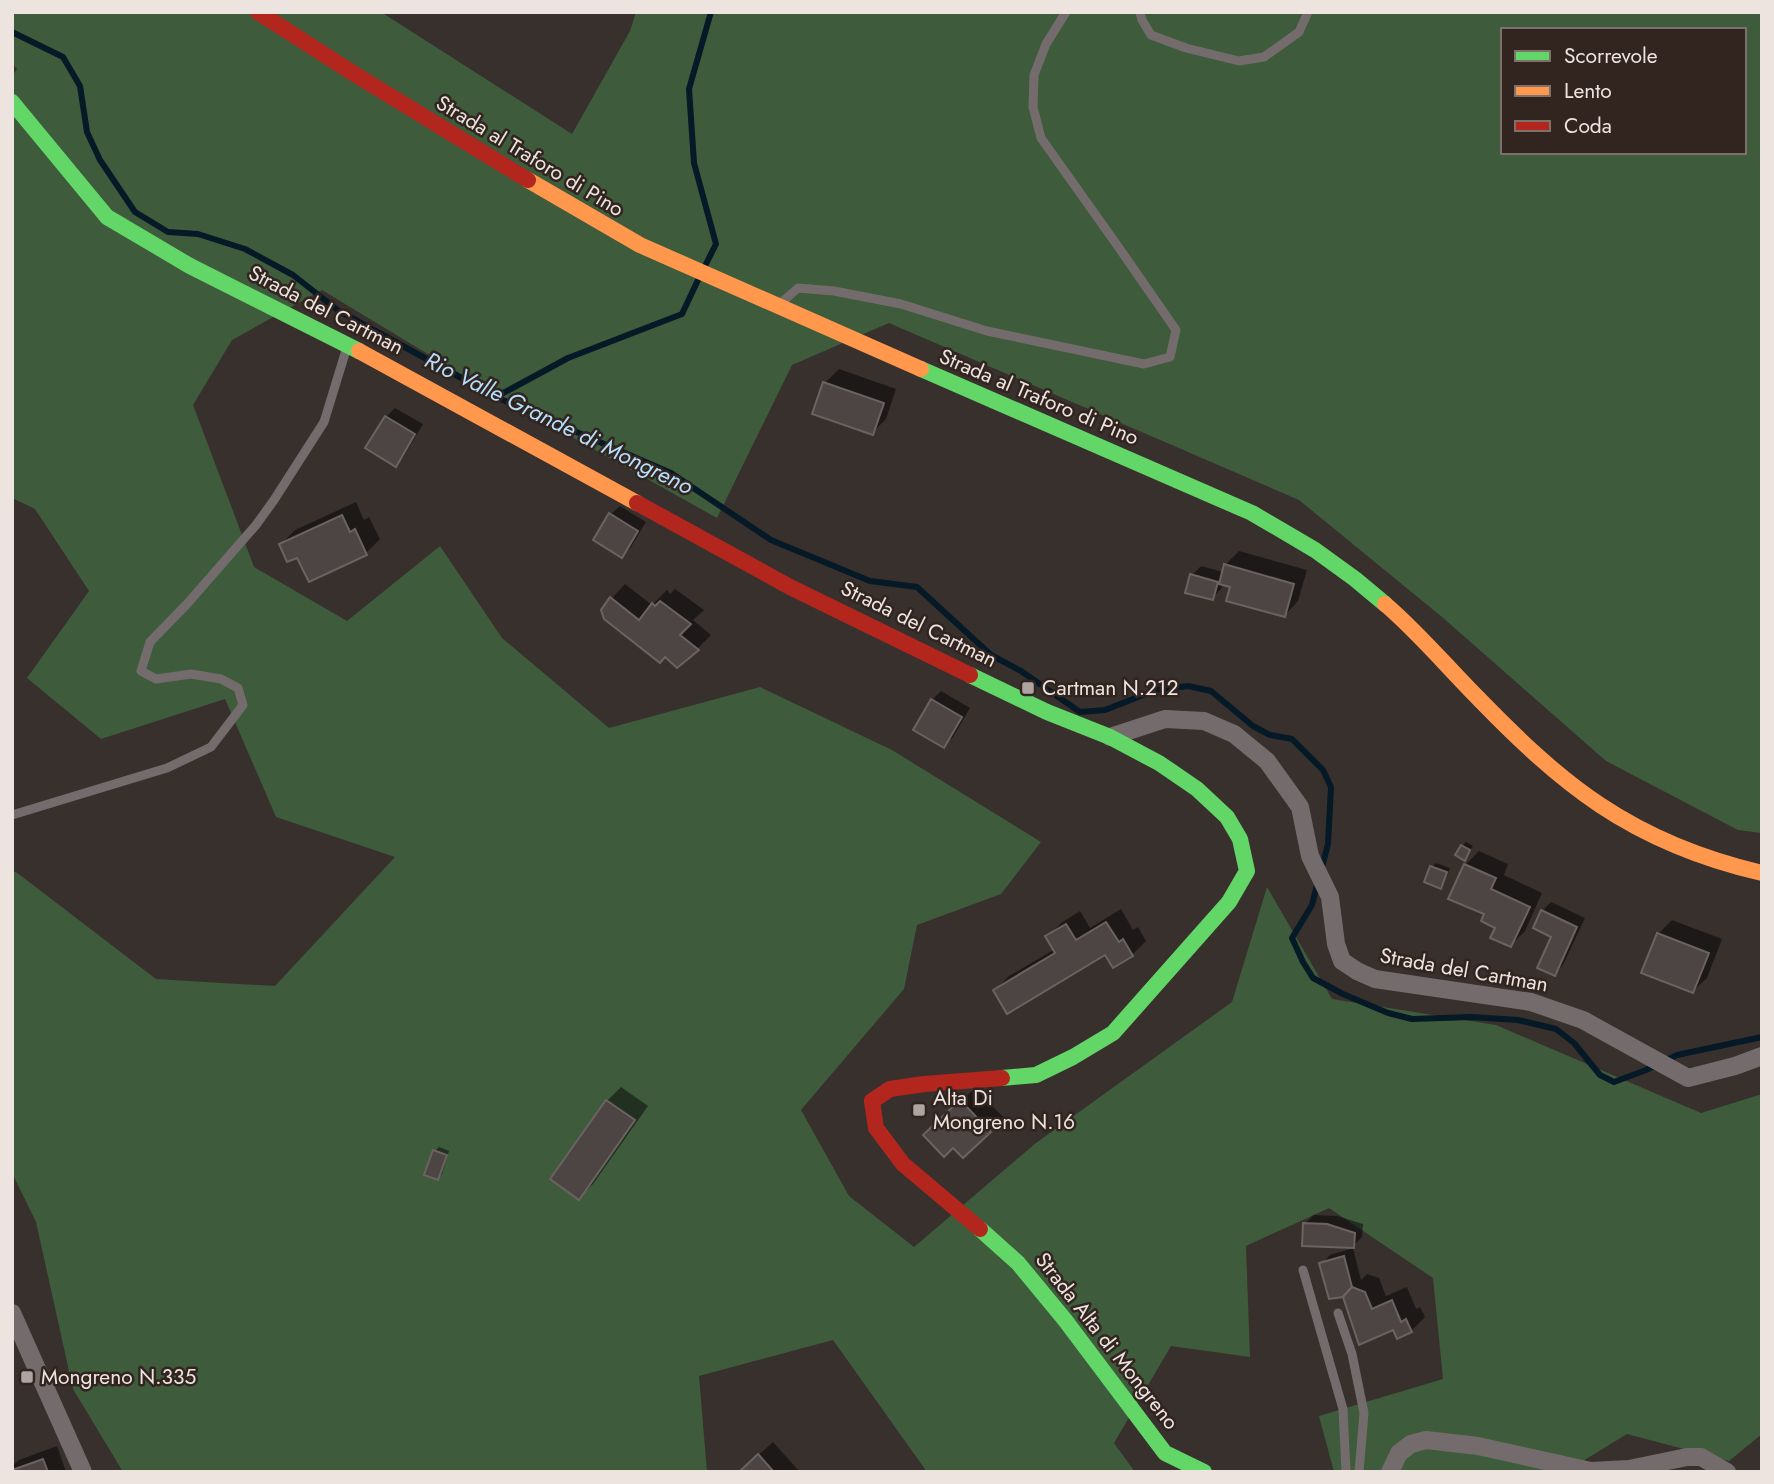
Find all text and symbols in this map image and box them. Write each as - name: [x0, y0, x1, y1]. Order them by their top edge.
- legend: [1501, 28, 1746, 154]
- text: Scorrevole: [1564, 41, 1658, 71]
- text: Lento: [1564, 76, 1612, 106]
- street label: Strada al Traforo di Pino: [430, 88, 630, 224]
- text: Coda: [1564, 111, 1612, 141]
- street label: Strada del Cartman: [243, 258, 409, 362]
- street label: Strada al Traforo di Pino: [935, 341, 1143, 453]
- water label: Rio Valle Grande di Mongreno: [419, 343, 700, 503]
- street label: Strada del Cartman: [836, 573, 1002, 675]
- place label: Cartman N.212: [1042, 673, 1178, 703]
- marker: Cartman N.212: [1020, 680, 1036, 696]
- street label: Strada del Cartman: [1378, 940, 1550, 1000]
- place label: Alta Di Mongreno N.16: [933, 1083, 1075, 1137]
- marker: Alta Di Mongreno N.16: [911, 1102, 927, 1118]
- street label: Strada Alta di Mongreno: [1028, 1246, 1186, 1436]
- place label: Mongreno N.335: [41, 1362, 196, 1392]
- marker: Mongreno N.335: [19, 1369, 35, 1385]

